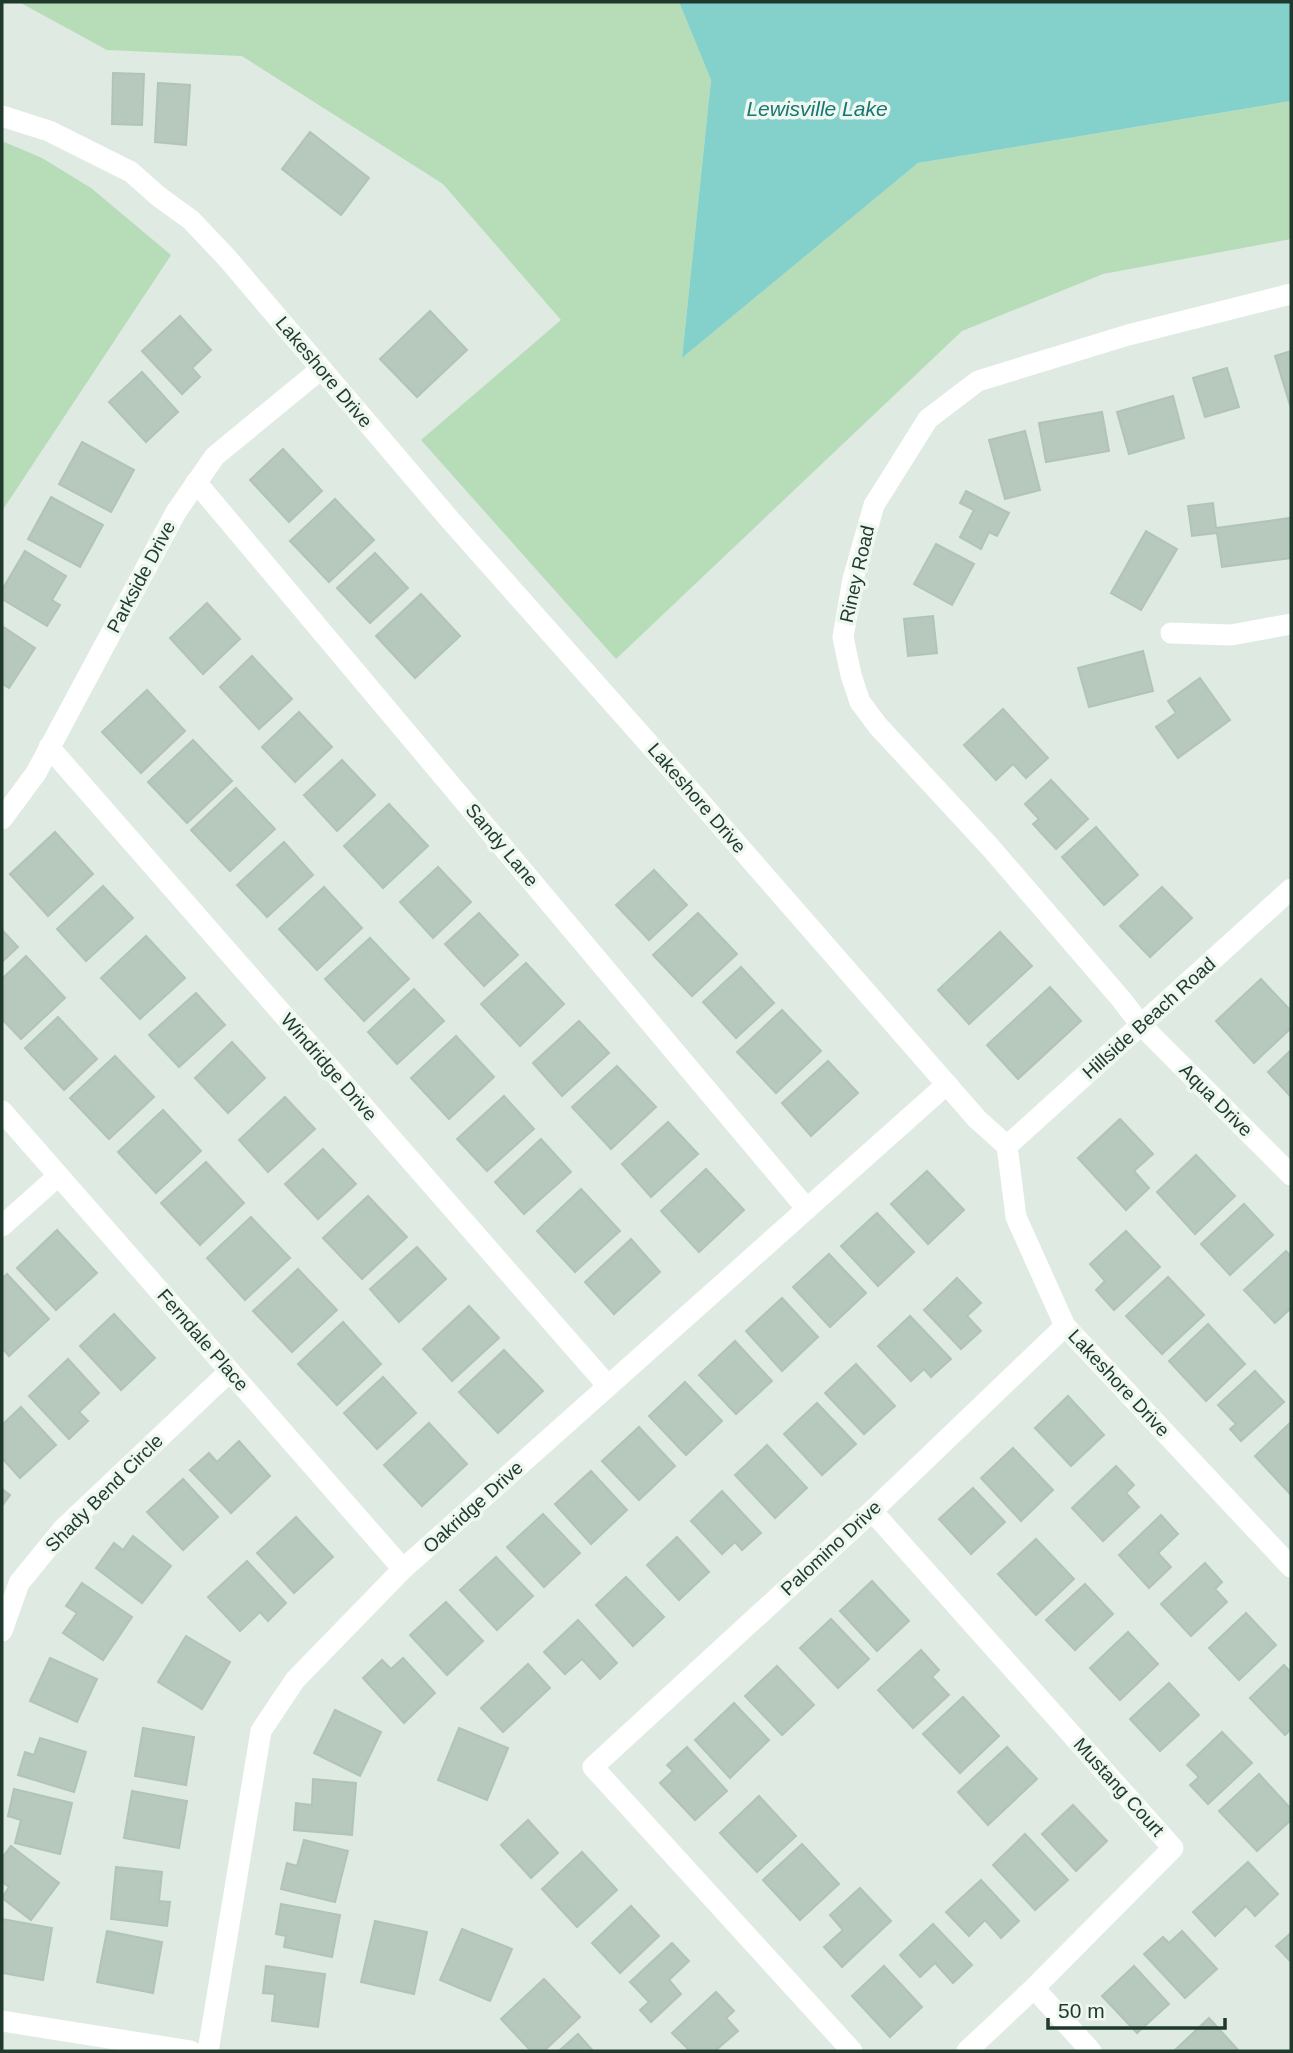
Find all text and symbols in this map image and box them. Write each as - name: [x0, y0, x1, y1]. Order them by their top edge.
- water label: Lewisville Lake: [746, 97, 888, 120]
- street label: Lakeshore Drive: [271, 312, 377, 432]
- street label: Parkside Drive: [103, 518, 179, 636]
- street label: Riney Road: [836, 523, 878, 625]
- street label: Lakeshore Drive: [644, 739, 750, 857]
- street label: Sandy Lane: [461, 799, 543, 891]
- street label: Hillside Beach Road: [1078, 953, 1220, 1083]
- street label: Windridge Drive: [277, 1009, 381, 1125]
- street label: Aqua Drive: [1175, 1059, 1257, 1141]
- street label: Ferndale Place: [153, 1285, 253, 1395]
- street label: Lakeshore Drive: [1064, 1325, 1174, 1441]
- street label: Shady Bend Circle: [41, 1430, 167, 1556]
- street label: Oakridge Drive: [419, 1457, 527, 1557]
- street label: Palomino Drive: [777, 1496, 885, 1600]
- street label: Mustang Court: [1070, 1734, 1169, 1841]
- scale bar: [1048, 1986, 1225, 2030]
- text: 50 m: [1058, 1999, 1105, 2022]

